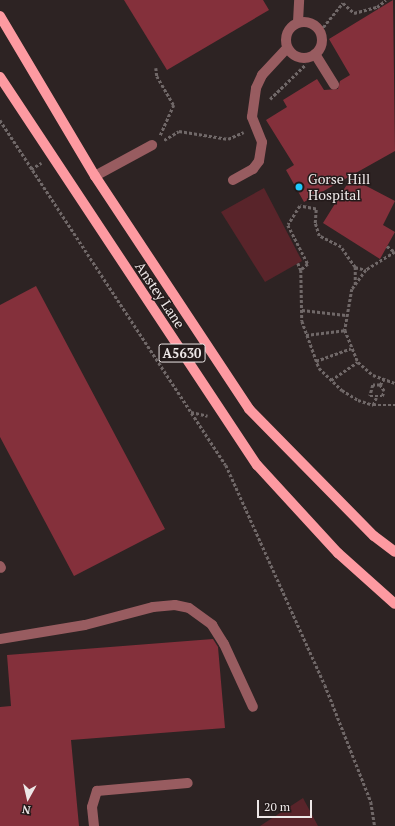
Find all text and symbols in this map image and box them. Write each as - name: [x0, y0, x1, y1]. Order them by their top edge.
- place label: Gorse Hill Hospital: [308, 171, 370, 204]
- marker: Gorse Hill Hospital: [293, 181, 305, 193]
- street label: Anstey Lane: [132, 259, 188, 331]
- road number: A5630: [158, 342, 206, 364]
- north arrow: [8, 778, 48, 818]
- scale bar: [259, 792, 314, 818]
- text: 20 m: [264, 799, 290, 814]
- text: N: [21, 802, 31, 817]

